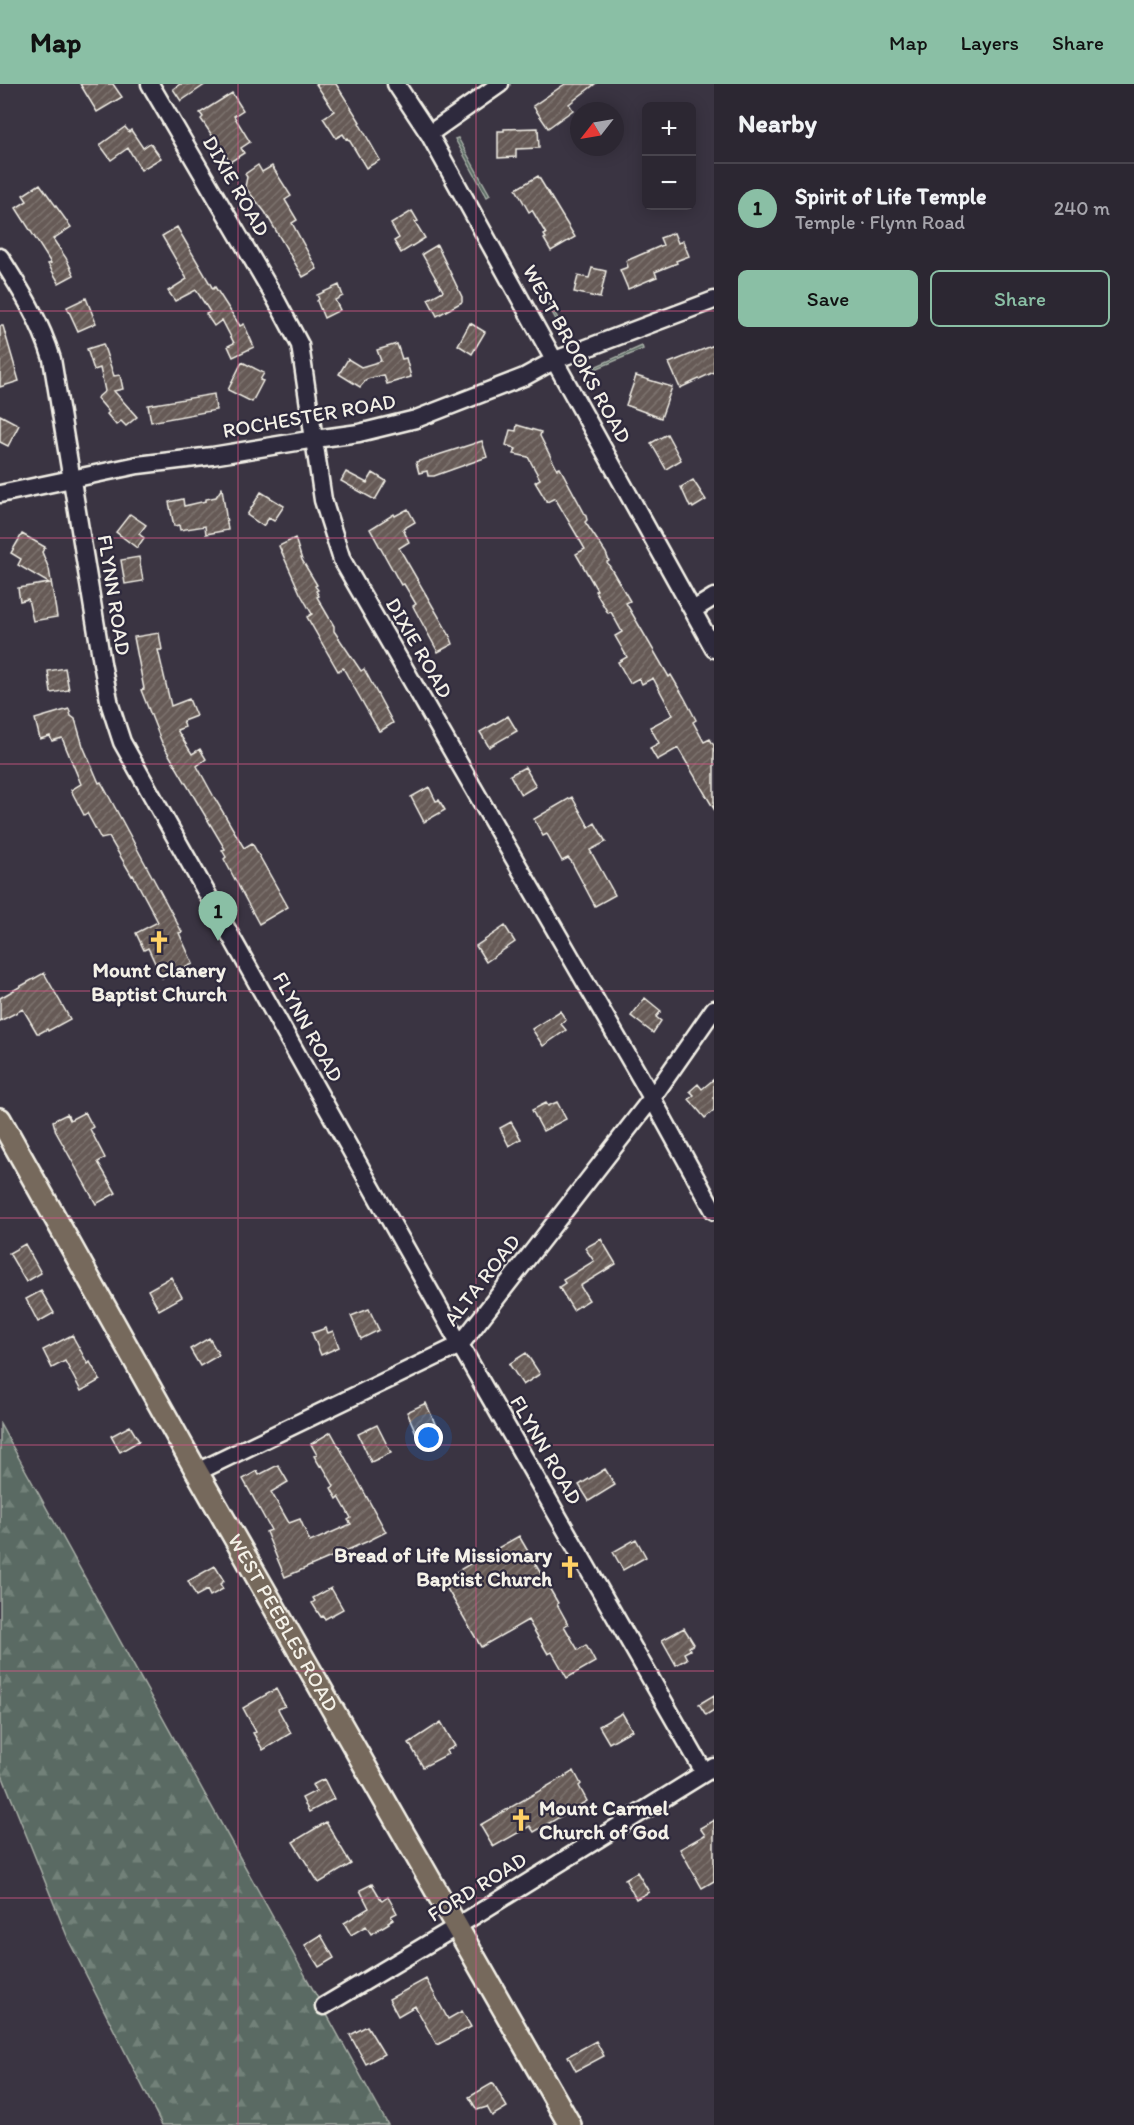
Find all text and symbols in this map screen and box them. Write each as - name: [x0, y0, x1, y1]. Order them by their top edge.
- text: Map: [30, 25, 81, 59]
- text: Map: [889, 30, 928, 55]
- text: Layers: [961, 30, 1019, 55]
- text: Share: [1052, 30, 1104, 55]
- north arrow: [570, 102, 624, 156]
- map controls: [642, 102, 696, 210]
- button: +: [642, 102, 696, 156]
- text: Nearby: [738, 107, 817, 139]
- street label: DIXIE ROAD: [198, 131, 275, 241]
- button: −: [642, 156, 696, 210]
- text: Spirit of Life Temple: [795, 183, 987, 210]
- text: 1: [753, 196, 762, 220]
- text: 240 m: [1054, 196, 1110, 220]
- text: Temple · Flynn Road: [795, 210, 965, 234]
- street label: WEST BROOKS ROAD: [518, 260, 637, 448]
- button: Save: [738, 270, 918, 327]
- button: Share: [930, 270, 1110, 327]
- street label: ROCHESTER ROAD: [220, 388, 397, 443]
- street label: FLYNN ROAD: [93, 533, 136, 657]
- street label: DIXIE ROAD: [381, 593, 458, 703]
- pin: 1: [198, 892, 238, 941]
- church icon: Mount Clanery Baptist Church: [146, 929, 172, 955]
- place label: Mount Clanery Baptist Church: [91, 957, 227, 1007]
- street label: FLYNN ROAD: [268, 967, 349, 1086]
- street label: ALTA ROAD: [438, 1229, 525, 1331]
- street label: FLYNN ROAD: [505, 1391, 588, 1509]
- your location: [414, 1423, 443, 1452]
- street label: WEST PEEBLES ROAD: [223, 1529, 344, 1716]
- place label: Bread of Life Missionary Baptist Church: [334, 1542, 553, 1592]
- church icon: Bread of Life Missionary Baptist Church: [557, 1554, 583, 1580]
- place label: Mount Carmel Church of God: [539, 1795, 670, 1844]
- church icon: Mount Carmel Church of God: [508, 1807, 534, 1833]
- street label: FORD ROAD: [423, 1846, 531, 1927]

